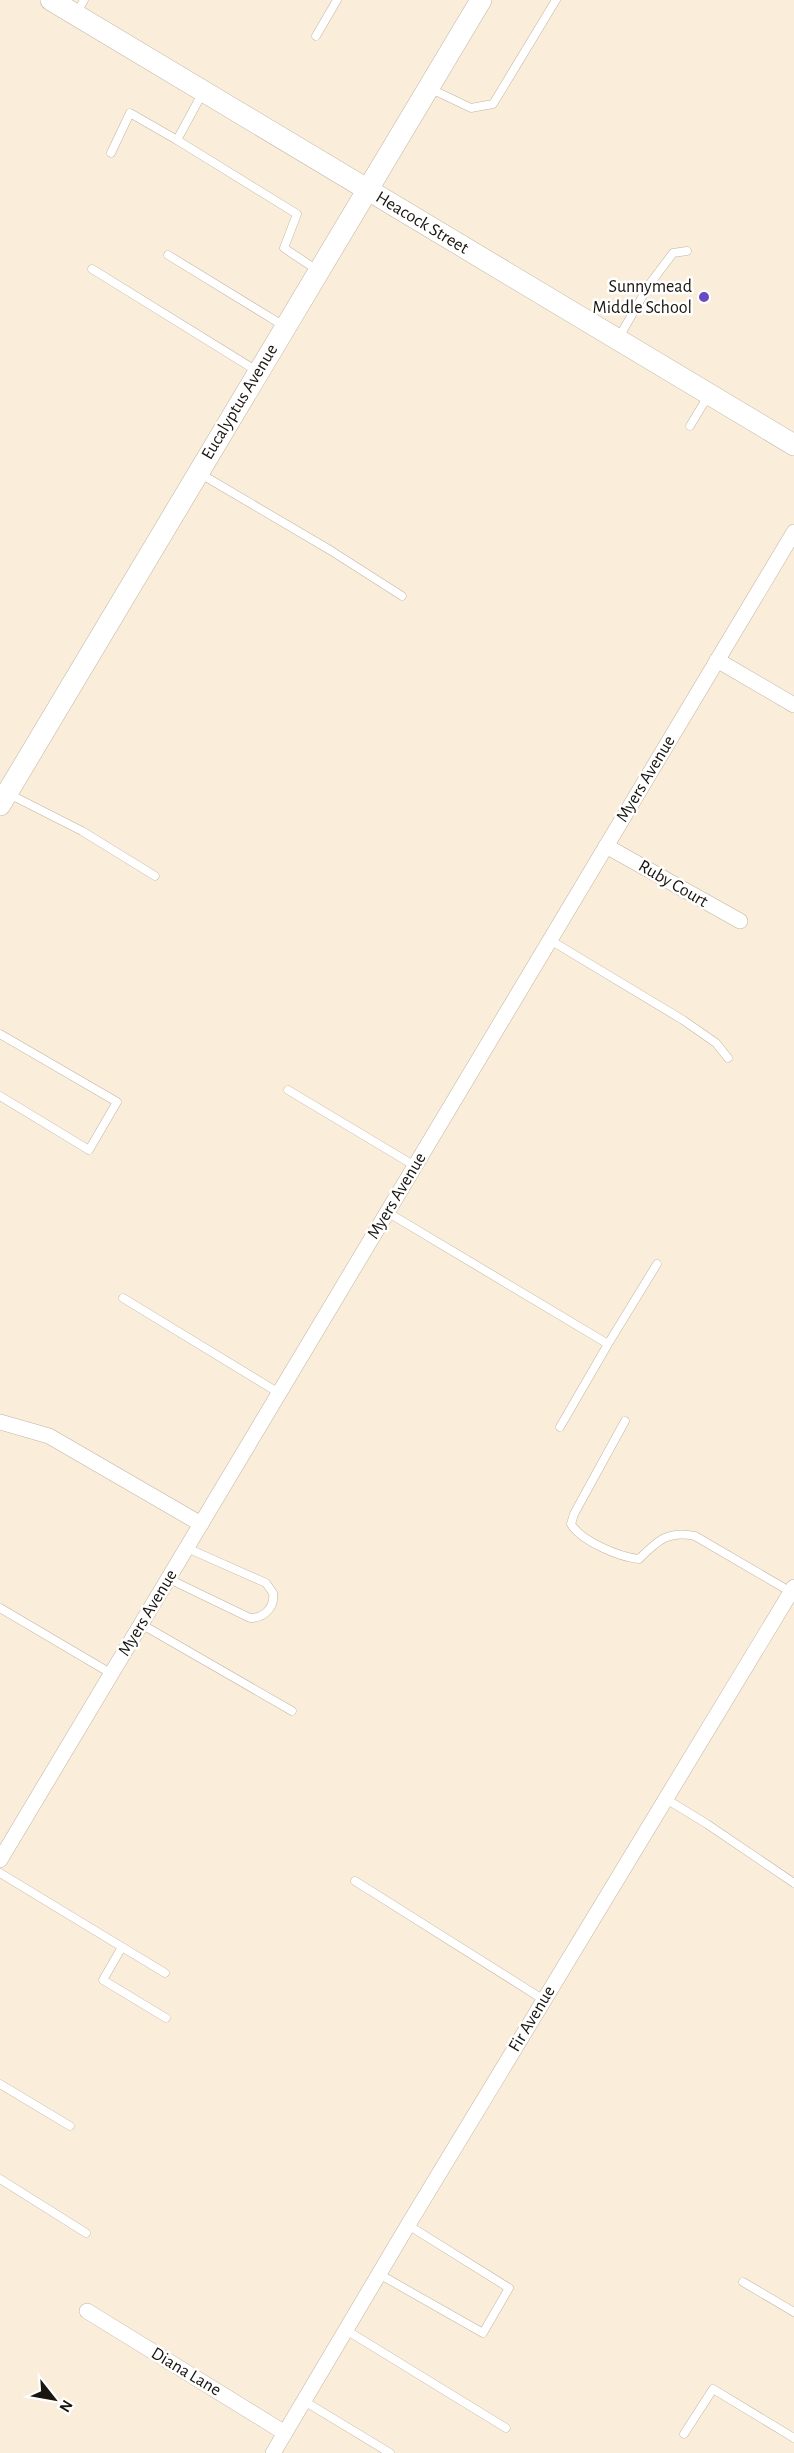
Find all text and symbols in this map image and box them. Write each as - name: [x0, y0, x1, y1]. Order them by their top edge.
- street label: Heacock Street: [372, 188, 472, 258]
- place label: Sunnymead Middle School: [593, 278, 692, 317]
- marker: Sunnymead Middle School: [697, 290, 711, 304]
- street label: Eucalyptus Avenue: [199, 341, 281, 463]
- street label: Myers Avenue: [613, 733, 679, 825]
- street label: Ruby Court: [635, 857, 711, 911]
- street label: Myers Avenue: [364, 1150, 430, 1242]
- street label: Myers Avenue: [115, 1567, 181, 1659]
- street label: Fir Avenue: [505, 1983, 559, 2055]
- street label: Diana Lane: [148, 2344, 224, 2400]
- north arrow: [24, 2369, 84, 2429]
- text: N: [56, 2397, 76, 2415]

